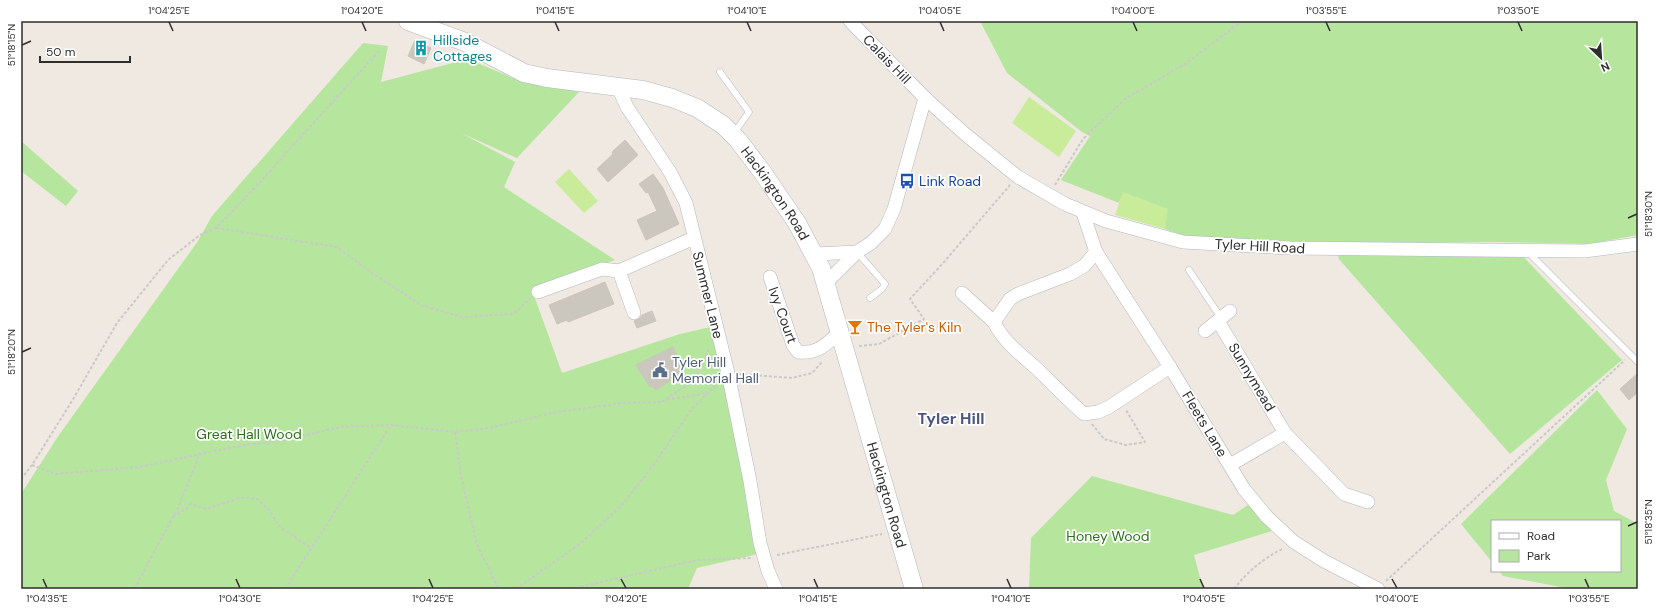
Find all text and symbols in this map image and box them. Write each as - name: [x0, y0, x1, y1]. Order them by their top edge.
- text: 1°04'25"E: [148, 4, 190, 17]
- text: 1°04'20"E: [341, 4, 383, 17]
- text: 1°04'15"E: [536, 4, 575, 17]
- text: 1°04'10"E: [727, 4, 767, 17]
- text: 1°04'05"E: [919, 4, 962, 17]
- text: 1°04'00"E: [1111, 4, 1155, 17]
- text: 1°03'55"E: [1305, 4, 1347, 17]
- text: 1°03'50"E: [1497, 4, 1539, 17]
- text: 51°18'15"N: [5, 24, 18, 66]
- place label: Hillside Cottages: [433, 31, 492, 65]
- street label: Calais Hill: [859, 31, 915, 87]
- scale bar: [40, 38, 130, 64]
- north arrow: [1581, 38, 1621, 78]
- building icon: Hillside Cottages: [412, 39, 430, 57]
- text: 50 m: [46, 44, 75, 60]
- text: N: [1599, 59, 1612, 75]
- street label: Hackington Road: [737, 143, 813, 243]
- bus stop icon: Link Road: [898, 172, 916, 190]
- place label: Link Road: [919, 172, 981, 190]
- text: 51°18'30"N: [1642, 191, 1655, 237]
- street label: Tyler Hill Road: [1214, 235, 1306, 257]
- street label: Summer Lane: [689, 250, 727, 340]
- street label: Ivy Court: [764, 284, 802, 346]
- bar icon: The Tyler's Kiln: [846, 318, 864, 336]
- place label: The Tyler's Kiln: [867, 318, 961, 336]
- text: 51°18'20"N: [5, 329, 18, 375]
- street label: Sunnymead: [1225, 340, 1279, 414]
- place label: Tyler Hill Memorial Hall: [672, 353, 759, 387]
- public building icon: Tyler Hill Memorial Hall: [651, 361, 669, 379]
- street label: Fleets Lane: [1178, 388, 1232, 460]
- district label: Tyler Hill: [918, 408, 984, 429]
- park label: Great Hall Wood: [196, 425, 302, 443]
- street label: Hackington Road: [863, 440, 911, 550]
- text: 51°18'35"N: [1642, 499, 1655, 545]
- legend: [1491, 520, 1621, 572]
- park label: Honey Wood: [1066, 527, 1150, 545]
- text: Road: [1527, 528, 1555, 544]
- text: Park: [1527, 548, 1551, 564]
- text: 1°04'35"E: [26, 592, 68, 605]
- text: 1°04'30"E: [219, 592, 262, 605]
- text: 1°04'25"E: [412, 592, 454, 605]
- text: 1°04'20"E: [605, 592, 647, 605]
- text: 1°04'15"E: [799, 592, 838, 605]
- text: 1°04'10"E: [991, 592, 1031, 605]
- text: 1°04'05"E: [1183, 592, 1226, 605]
- text: 1°04'00"E: [1375, 592, 1419, 605]
- text: 1°03'55"E: [1568, 592, 1610, 605]

